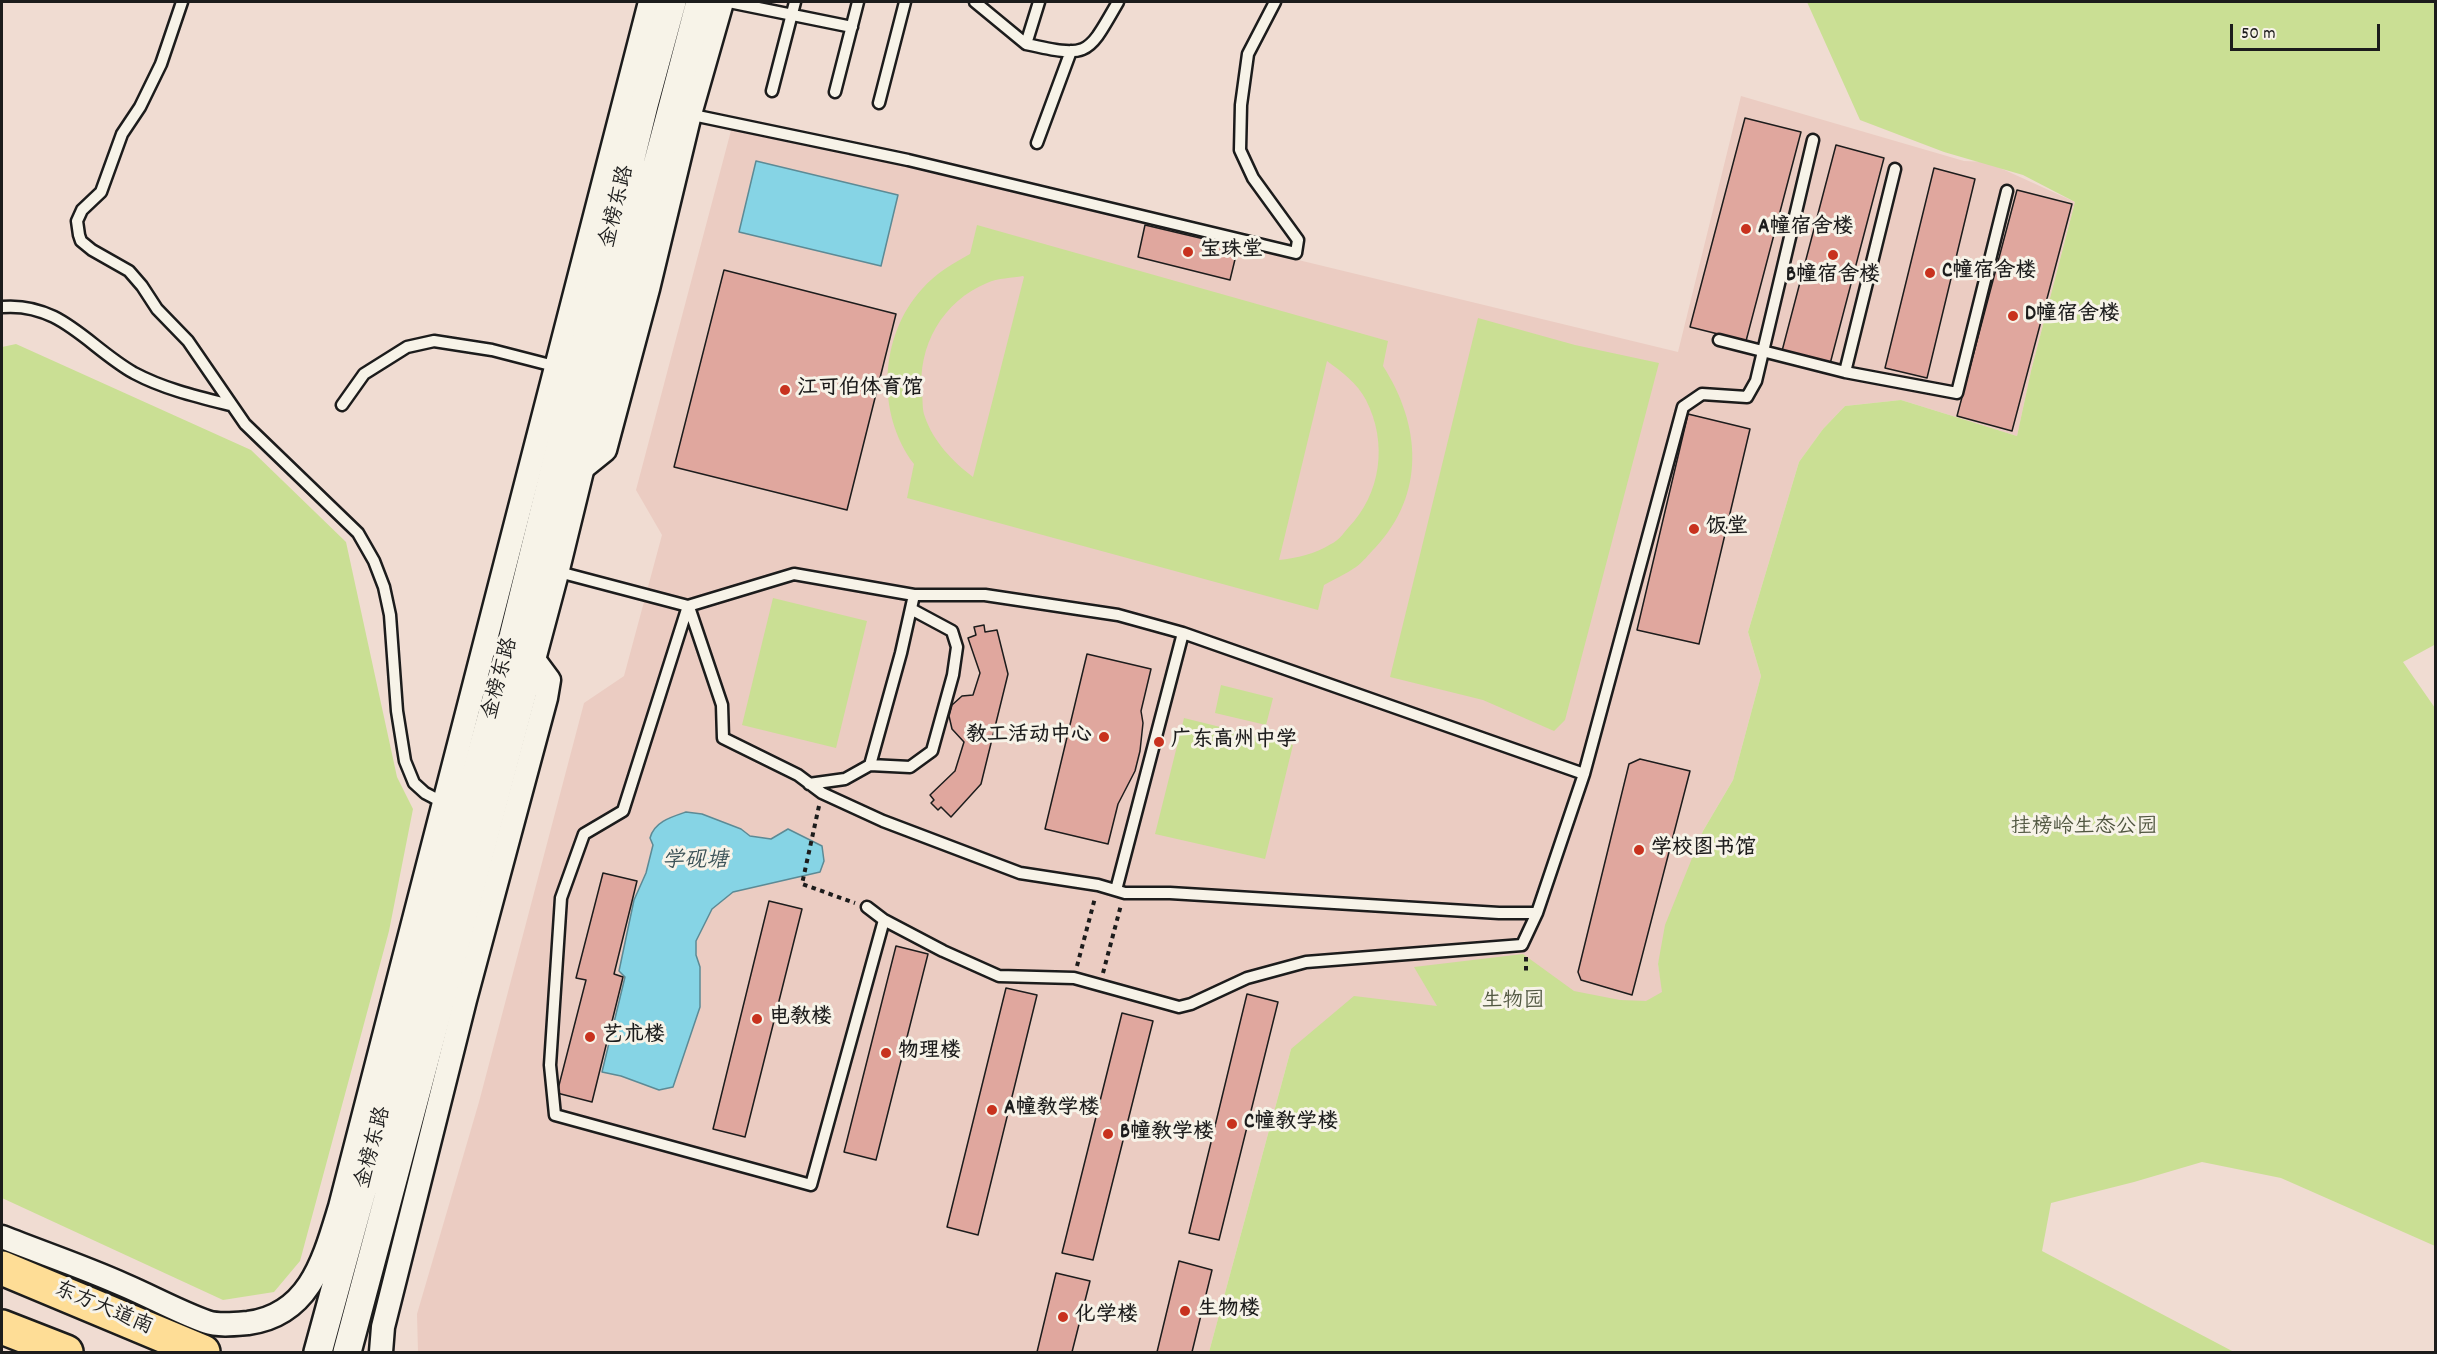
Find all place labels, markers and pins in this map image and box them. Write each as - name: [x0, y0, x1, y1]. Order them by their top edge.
- place label: A幢宿舍楼: [1758, 216, 1853, 242]
- marker: A幢宿舍楼: [1739, 222, 1753, 236]
- place label: 宝珠堂: [1200, 239, 1263, 265]
- marker: 宝珠堂: [1181, 245, 1195, 259]
- marker: B幢宿舍楼: [1826, 248, 1840, 262]
- place label: C幢宿舍楼: [1942, 260, 2036, 286]
- place label: B幢宿舍楼: [1786, 264, 1880, 290]
- marker: C幢宿舍楼: [1923, 266, 1937, 280]
- place label: D幢宿舍楼: [2025, 303, 2120, 329]
- marker: D幢宿舍楼: [2006, 309, 2020, 323]
- place label: 江可伯体育馆: [797, 377, 923, 403]
- marker: 江可伯体育馆: [778, 383, 792, 397]
- place label: 饭堂: [1706, 516, 1748, 542]
- marker: 饭堂: [1687, 522, 1701, 536]
- place label: 教工活动中心: [966, 724, 1092, 750]
- place label: 广东高州中学: [1171, 729, 1297, 755]
- marker: 教工活动中心: [1097, 730, 1111, 744]
- marker: 广东高州中学: [1152, 735, 1166, 749]
- place label: 学校图书馆: [1651, 837, 1756, 863]
- marker: 学校图书馆: [1632, 843, 1646, 857]
- place label: 电教楼: [769, 1006, 832, 1032]
- marker: 电教楼: [750, 1012, 764, 1026]
- place label: 艺术楼: [602, 1024, 665, 1050]
- marker: 艺术楼: [583, 1030, 597, 1044]
- place label: 物理楼: [898, 1040, 961, 1066]
- marker: 物理楼: [879, 1046, 893, 1060]
- place label: A幢教学楼: [1004, 1097, 1099, 1123]
- marker: A幢教学楼: [985, 1103, 999, 1117]
- place label: C幢教学楼: [1244, 1111, 1338, 1137]
- marker: C幢教学楼: [1225, 1117, 1239, 1131]
- place label: B幢教学楼: [1120, 1121, 1214, 1147]
- marker: B幢教学楼: [1101, 1127, 1115, 1141]
- place label: 生物楼: [1197, 1298, 1260, 1324]
- place label: 化学楼: [1075, 1304, 1138, 1330]
- marker: 生物楼: [1178, 1304, 1192, 1318]
- marker: 化学楼: [1056, 1310, 1070, 1324]

